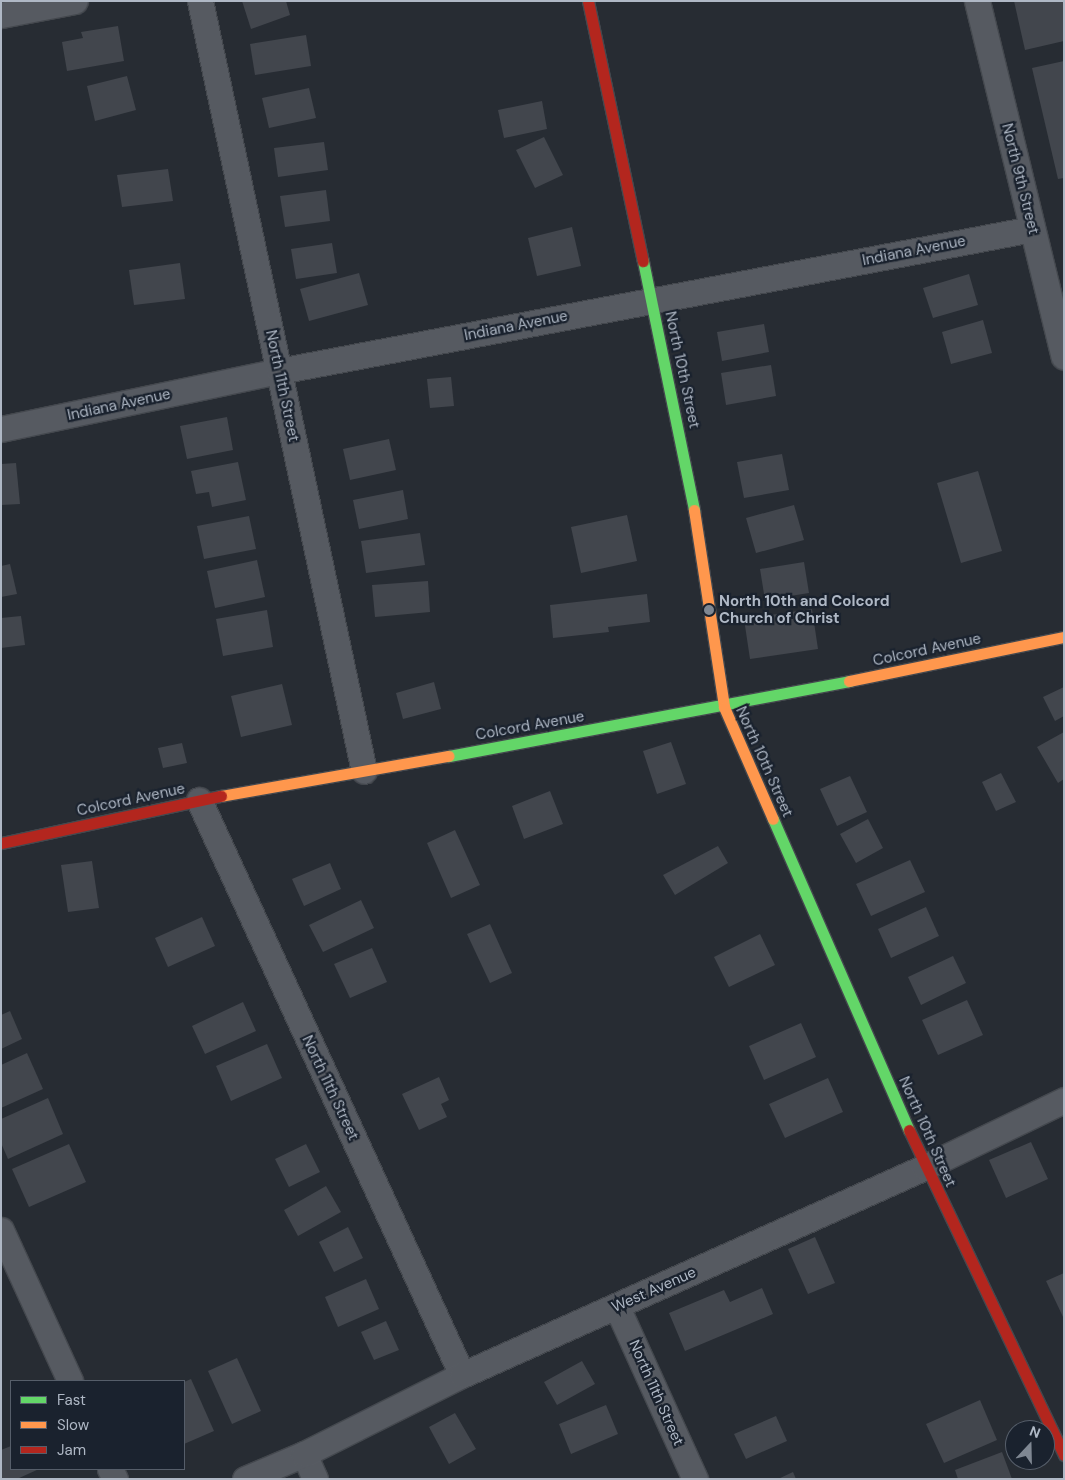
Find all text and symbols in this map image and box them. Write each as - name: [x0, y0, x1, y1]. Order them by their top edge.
- street label: North 9th Street: [998, 122, 1042, 236]
- street label: Indiana Avenue: [861, 232, 967, 270]
- street label: Indiana Avenue: [463, 307, 569, 345]
- street label: North 10th Street: [661, 310, 703, 430]
- street label: North 11th Street: [261, 329, 303, 443]
- street label: Indiana Avenue: [66, 385, 172, 425]
- place label: North 10th and Colcord Church of Christ: [719, 592, 890, 627]
- marker: North 10th and Colcord Church of Christ: [703, 604, 715, 616]
- street label: Colcord Avenue: [871, 630, 983, 670]
- street label: North 10th Street: [732, 704, 796, 820]
- street label: Colcord Avenue: [474, 708, 586, 744]
- street label: Colcord Avenue: [75, 780, 187, 820]
- street label: North 11th Street: [298, 1033, 362, 1143]
- street label: North 10th Street: [895, 1074, 959, 1190]
- street label: West Avenue: [609, 1263, 699, 1317]
- street label: North 11th Street: [625, 1337, 687, 1449]
- legend: [10, 1380, 185, 1470]
- text: Fast: [57, 1390, 86, 1410]
- text: Slow: [57, 1415, 89, 1435]
- north arrow: [1005, 1420, 1055, 1470]
- text: N: [1027, 1422, 1043, 1442]
- text: Jam: [57, 1440, 86, 1460]

